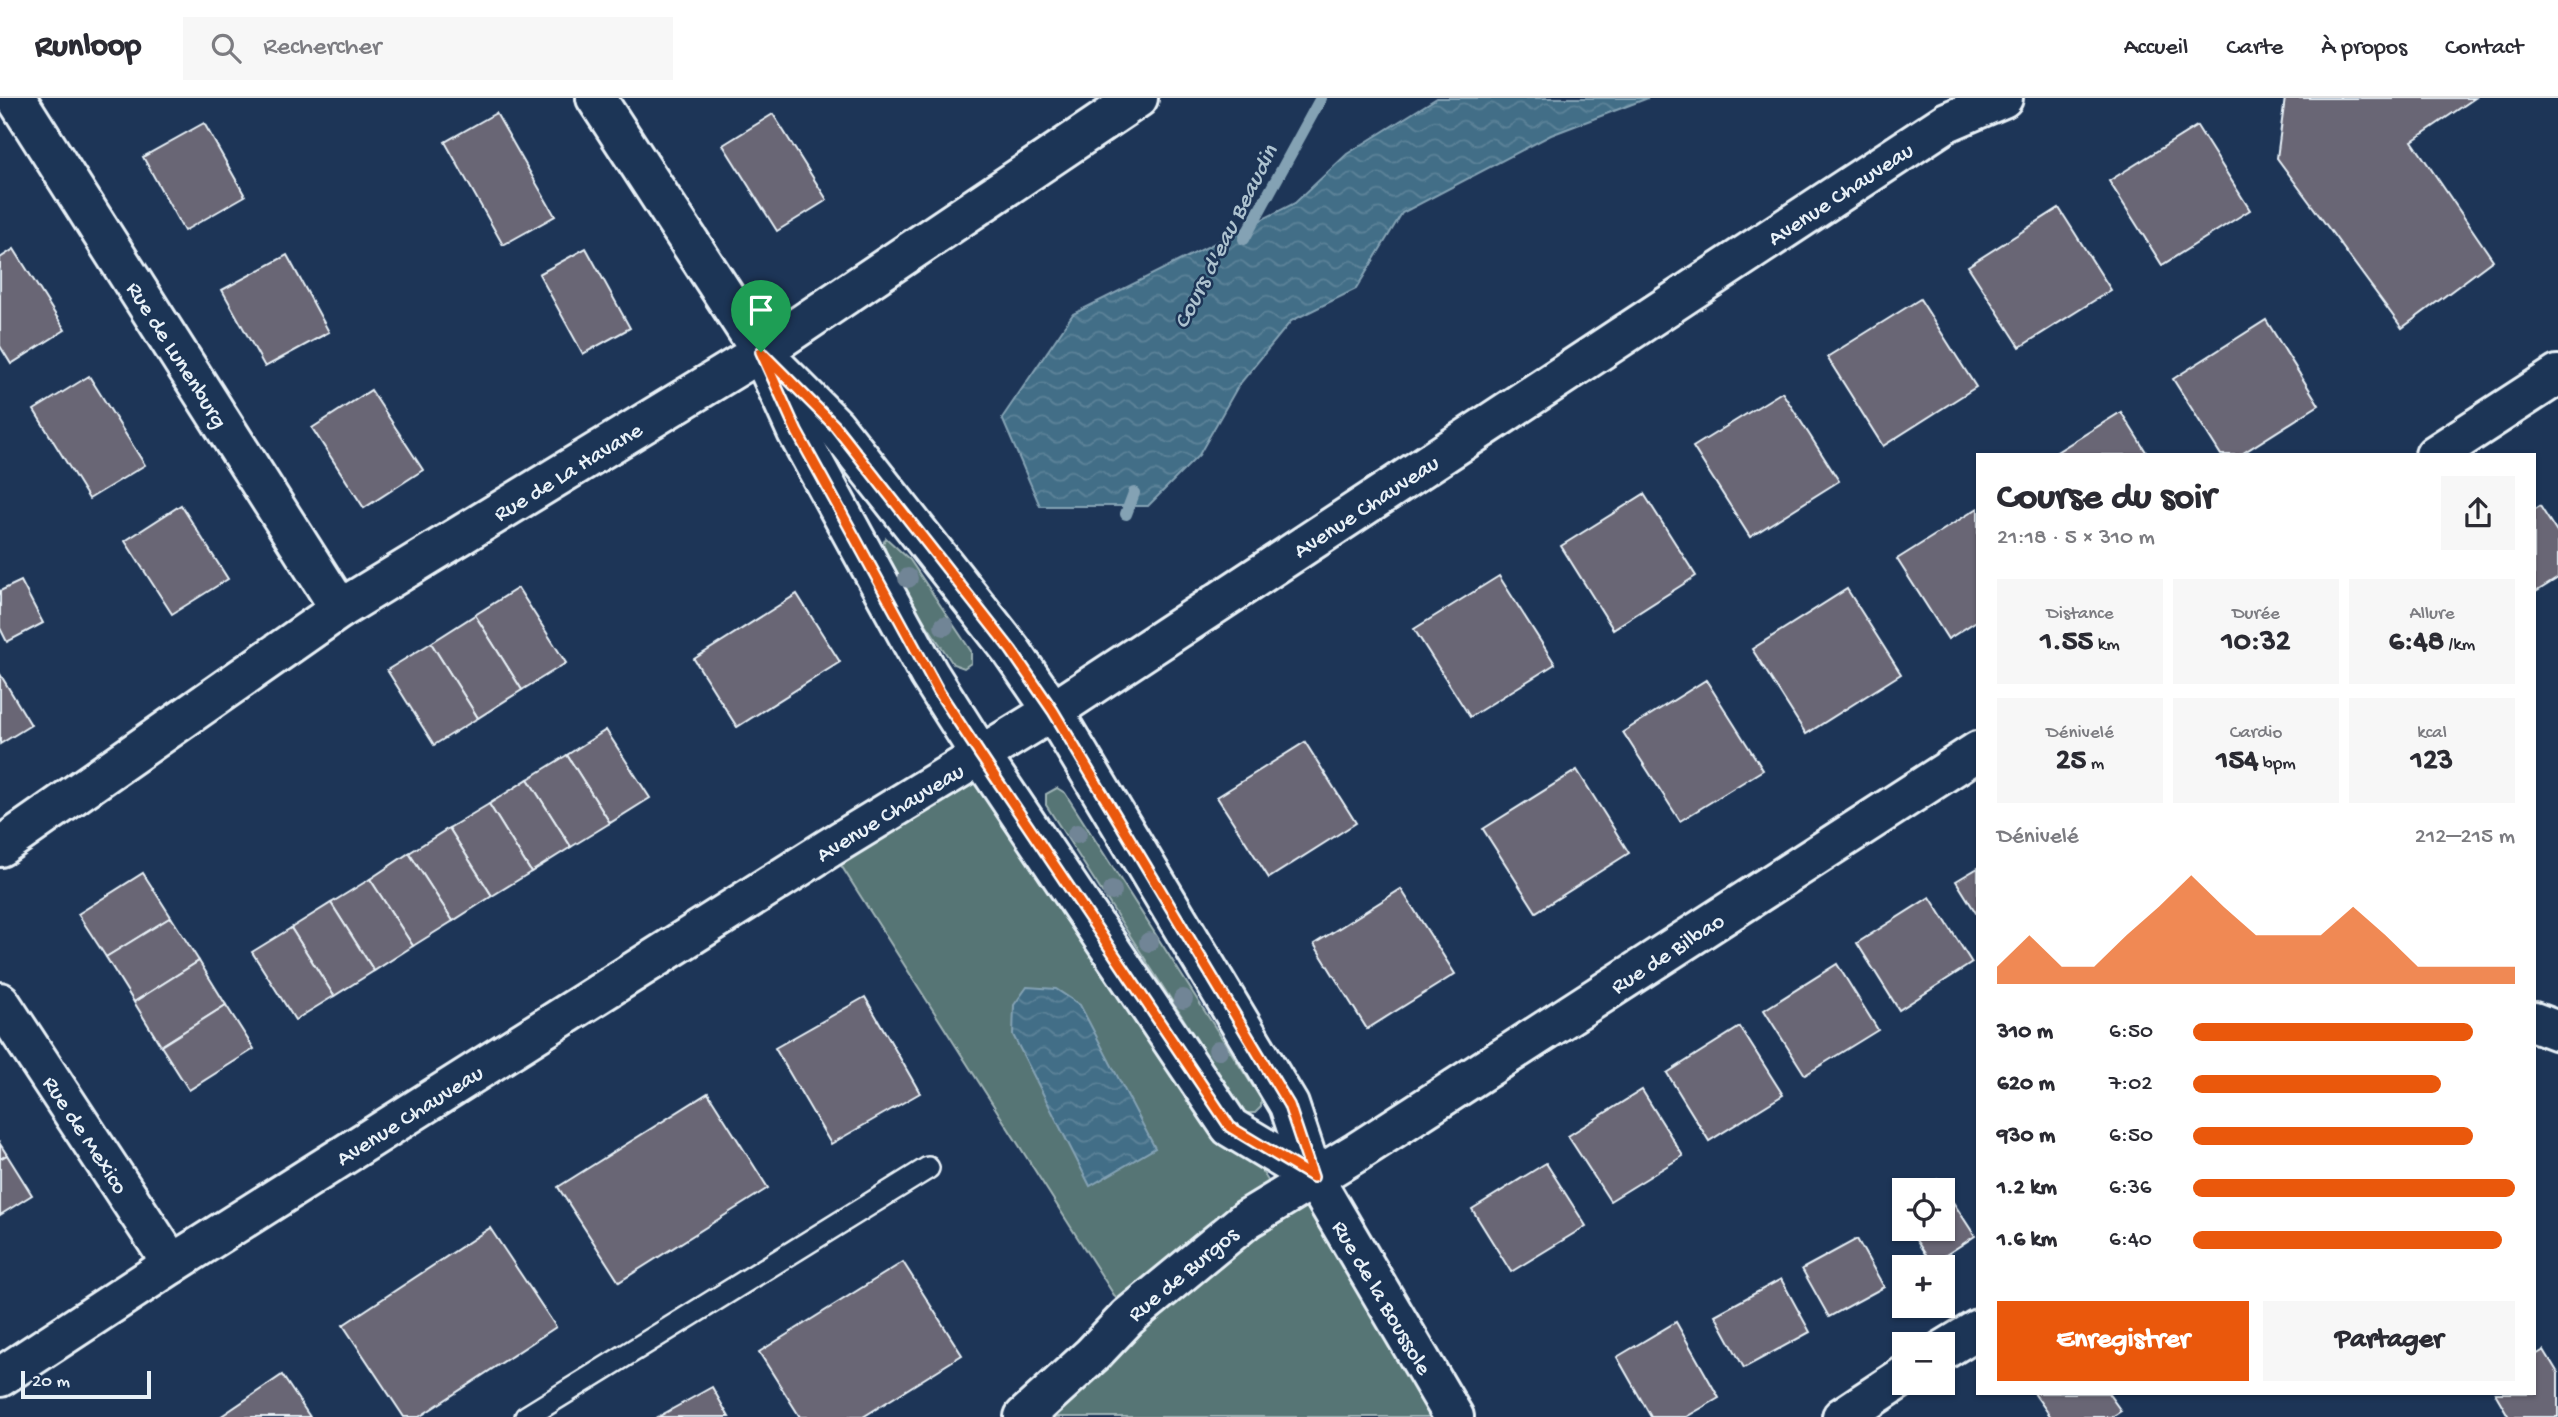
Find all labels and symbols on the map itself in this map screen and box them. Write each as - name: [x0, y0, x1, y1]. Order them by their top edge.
- street label: Avenue Chauveau: [1764, 138, 1920, 253]
- water label: Cours d'eau Beaudin: [1168, 140, 1286, 334]
- street label: Rue de Lunenburg: [119, 278, 232, 434]
- pin: [731, 280, 791, 352]
- street label: Rue de La Havane: [490, 417, 649, 529]
- street label: Avenue Chauveau: [1289, 450, 1445, 566]
- street label: Avenue Chauveau: [812, 759, 970, 870]
- street label: Rue de Bilbao: [1607, 908, 1730, 1001]
- street label: Avenue Chauveau: [332, 1060, 489, 1174]
- street label: Rue de Mexico: [35, 1072, 132, 1200]
- street label: Rue de la Boussole: [1324, 1216, 1437, 1382]
- street label: Rue de Burgos: [1123, 1222, 1245, 1329]
- scale bar: [21, 1368, 150, 1400]

